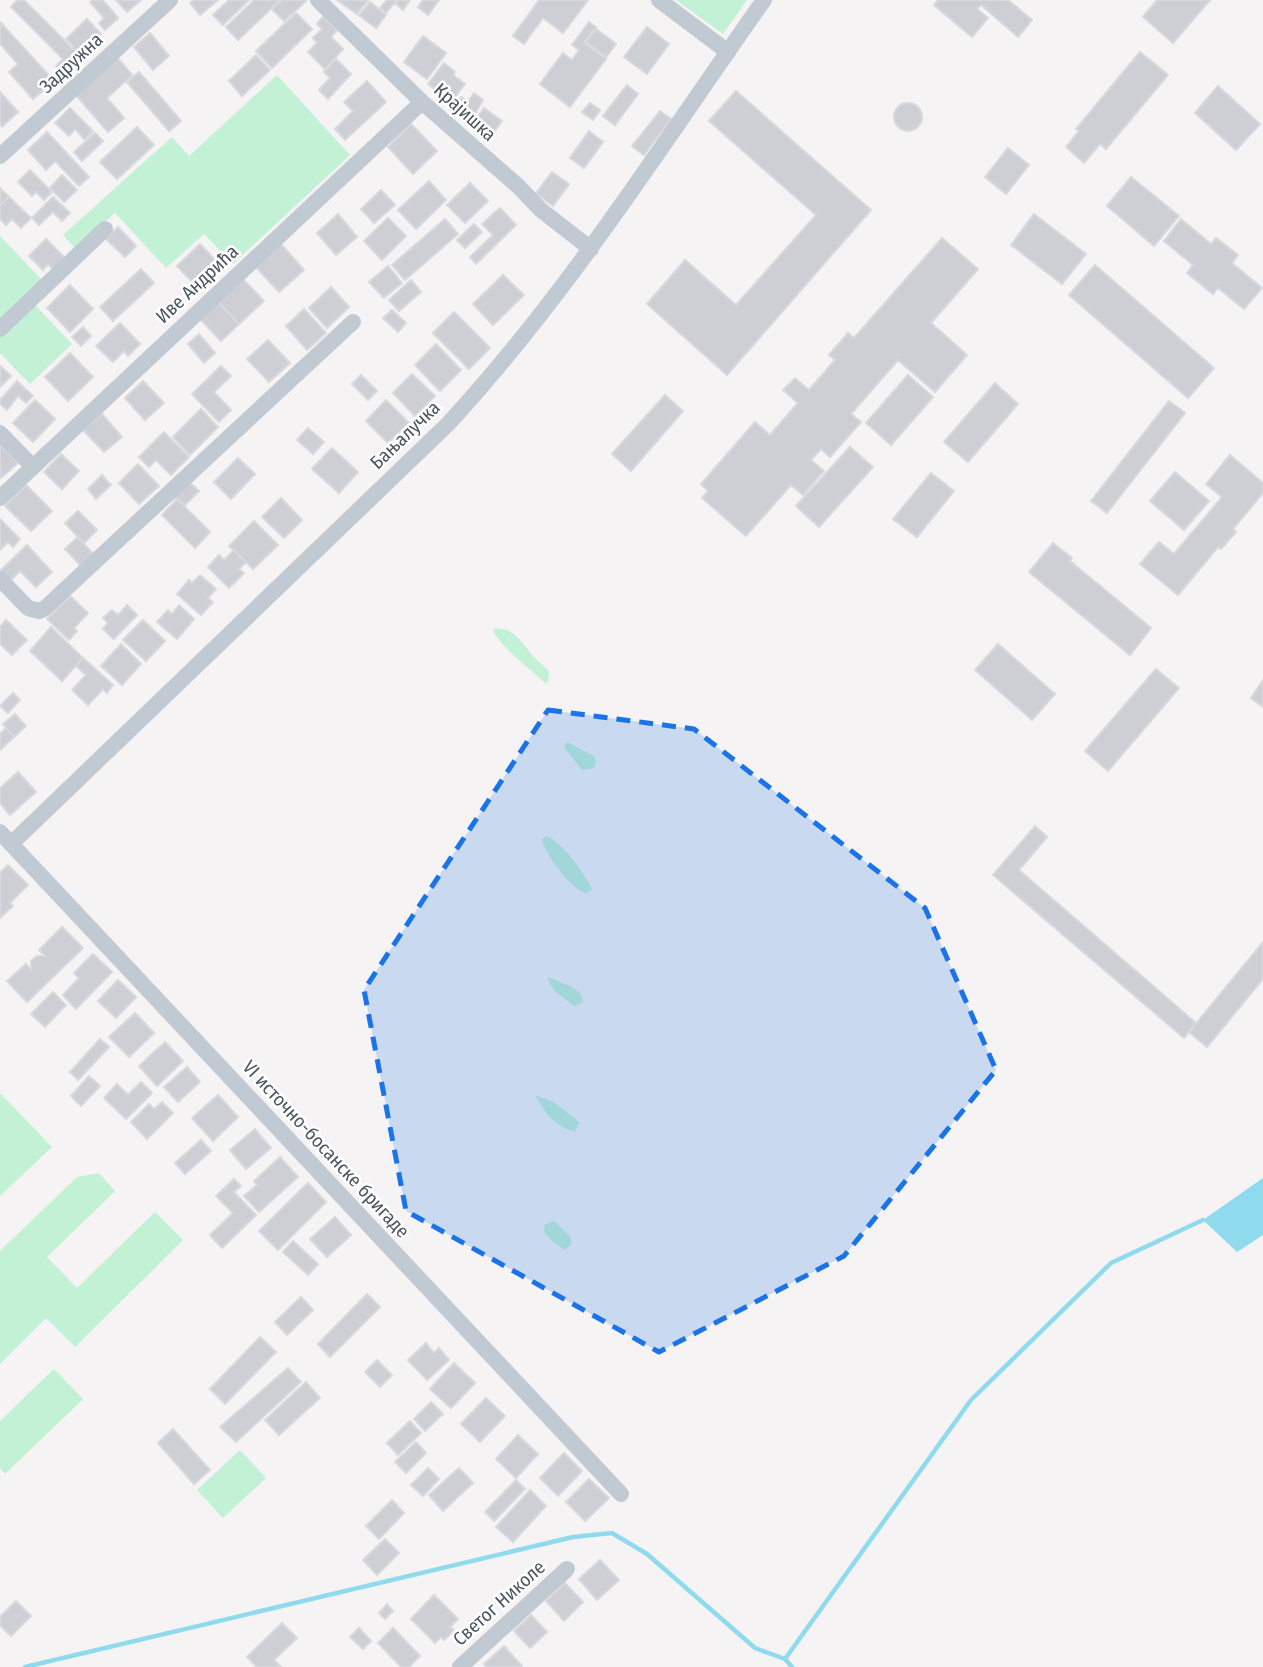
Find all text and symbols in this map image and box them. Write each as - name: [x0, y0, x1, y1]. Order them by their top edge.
- street label: Задружна: [35, 28, 107, 98]
- street label: Крајишка: [429, 78, 501, 146]
- street label: Иве Андрића: [151, 240, 243, 328]
- street label: Бањалучка: [365, 396, 445, 474]
- street label: VI источно-босанске бригаде: [238, 1056, 414, 1242]
- street label: Светог Николе: [448, 1556, 550, 1650]

